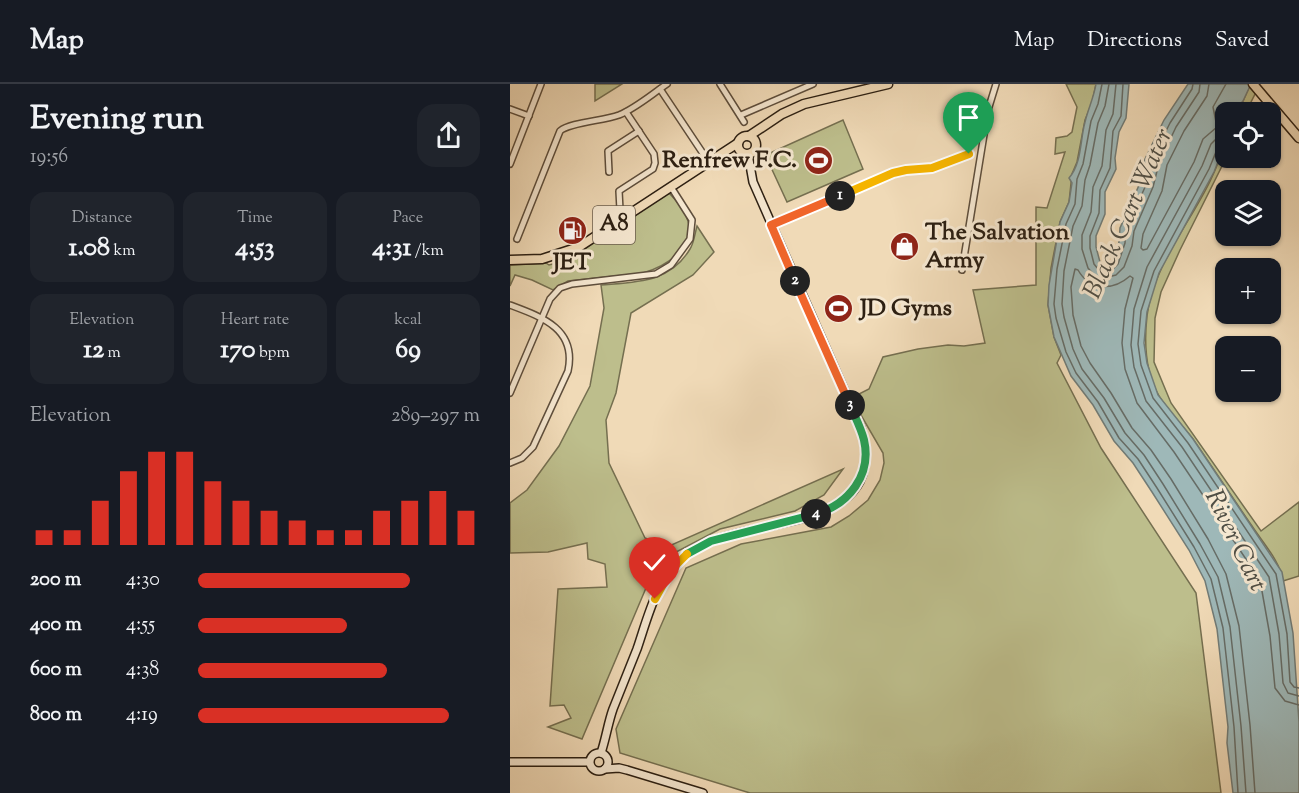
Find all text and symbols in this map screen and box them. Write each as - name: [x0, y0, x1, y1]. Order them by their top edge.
- text: Map: [30, 21, 84, 61]
- text: Map: [1014, 26, 1054, 56]
- text: Directions: [1087, 26, 1182, 56]
- text: Saved: [1215, 26, 1269, 56]
- pin: [943, 92, 994, 154]
- text: Evening run: [30, 96, 204, 144]
- icon: arrive: [952, 101, 985, 134]
- map controls: [1215, 102, 1281, 402]
- button: locate: [1215, 102, 1281, 168]
- button: share: [417, 104, 480, 167]
- water label: Black Cart Water: [1075, 123, 1183, 305]
- text: 19:56: [30, 143, 68, 172]
- place label: Renfrew F.C.: [662, 144, 797, 178]
- sports icon: Renfrew F.C.: [802, 145, 834, 177]
- button: layers: [1215, 180, 1281, 246]
- pin: 1: [825, 181, 855, 211]
- text: 1: [837, 184, 843, 207]
- road number: A8: [593, 206, 635, 244]
- text: Distance: [72, 207, 132, 230]
- text: Time: [237, 207, 273, 230]
- text: Pace: [393, 207, 423, 230]
- fuel station icon: JET: [556, 214, 588, 246]
- place label: The Salvation Army: [925, 216, 1070, 278]
- text: 1.08: [69, 230, 110, 267]
- text: 4:53: [235, 230, 275, 267]
- text: 4:31: [372, 230, 411, 267]
- shop icon: The Salvation Army: [888, 231, 920, 263]
- text: km: [110, 240, 135, 263]
- text: /km: [411, 240, 444, 263]
- place label: JET: [551, 246, 591, 280]
- button: +: [1215, 258, 1281, 324]
- pin: 2: [780, 266, 810, 296]
- text: 2: [791, 269, 799, 292]
- place label: JD Gyms: [858, 292, 952, 326]
- sports icon: JD Gyms: [823, 293, 855, 325]
- text: Elevation: [70, 309, 134, 332]
- text: Heart rate: [221, 309, 289, 332]
- text: kcal: [394, 309, 422, 332]
- text: 12: [83, 332, 104, 369]
- text: 170: [220, 332, 256, 369]
- text: 69: [395, 332, 421, 369]
- button: −: [1215, 336, 1281, 402]
- text: m: [104, 342, 121, 365]
- text: bpm: [256, 342, 290, 365]
- pin: 3: [835, 390, 865, 420]
- text: 3: [847, 393, 853, 416]
- text: Elevation: [30, 402, 111, 431]
- text: 289–297 m: [391, 402, 480, 431]
- water label: River Cart: [1194, 484, 1276, 598]
- pin: 4: [801, 499, 831, 529]
- text: 4: [812, 502, 820, 525]
- pin: [629, 537, 680, 599]
- icon: check: [638, 546, 671, 579]
- text: 200 m: [30, 566, 81, 595]
- text: 4:30: [126, 566, 160, 595]
- text: 400 m: [30, 611, 82, 640]
- text: 4:55: [126, 611, 155, 640]
- text: 600 m: [30, 656, 82, 685]
- text: 4:38: [126, 656, 159, 685]
- text: 800 m: [30, 701, 82, 730]
- text: 4:19: [126, 701, 158, 730]

